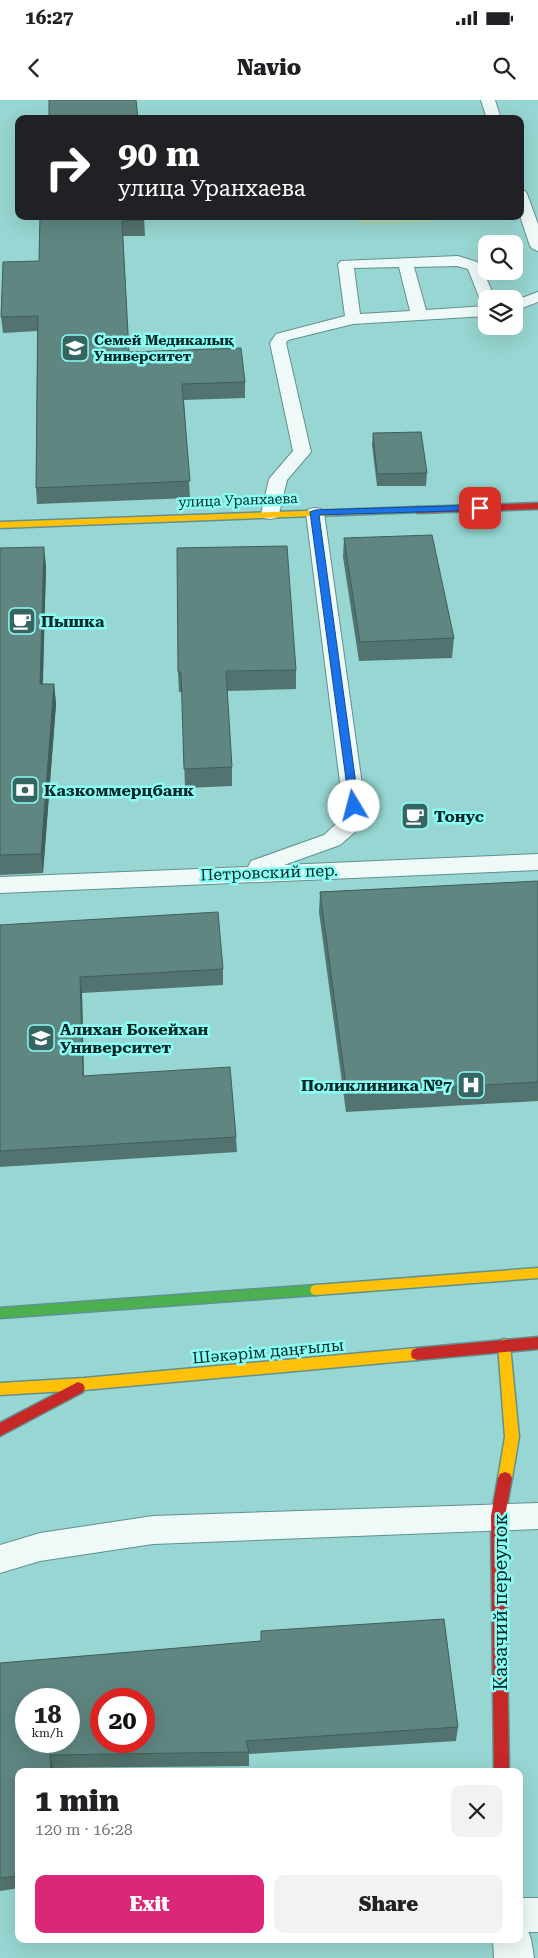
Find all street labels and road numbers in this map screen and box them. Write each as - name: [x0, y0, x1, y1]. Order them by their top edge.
- street label: улица Уранхаева: [178, 490, 298, 510]
- street label: Петровский пер.: [200, 861, 338, 884]
- street label: Шәкәрім даңғылы: [191, 1335, 345, 1368]
- street label: Казачий переулок: [489, 1513, 512, 1691]

